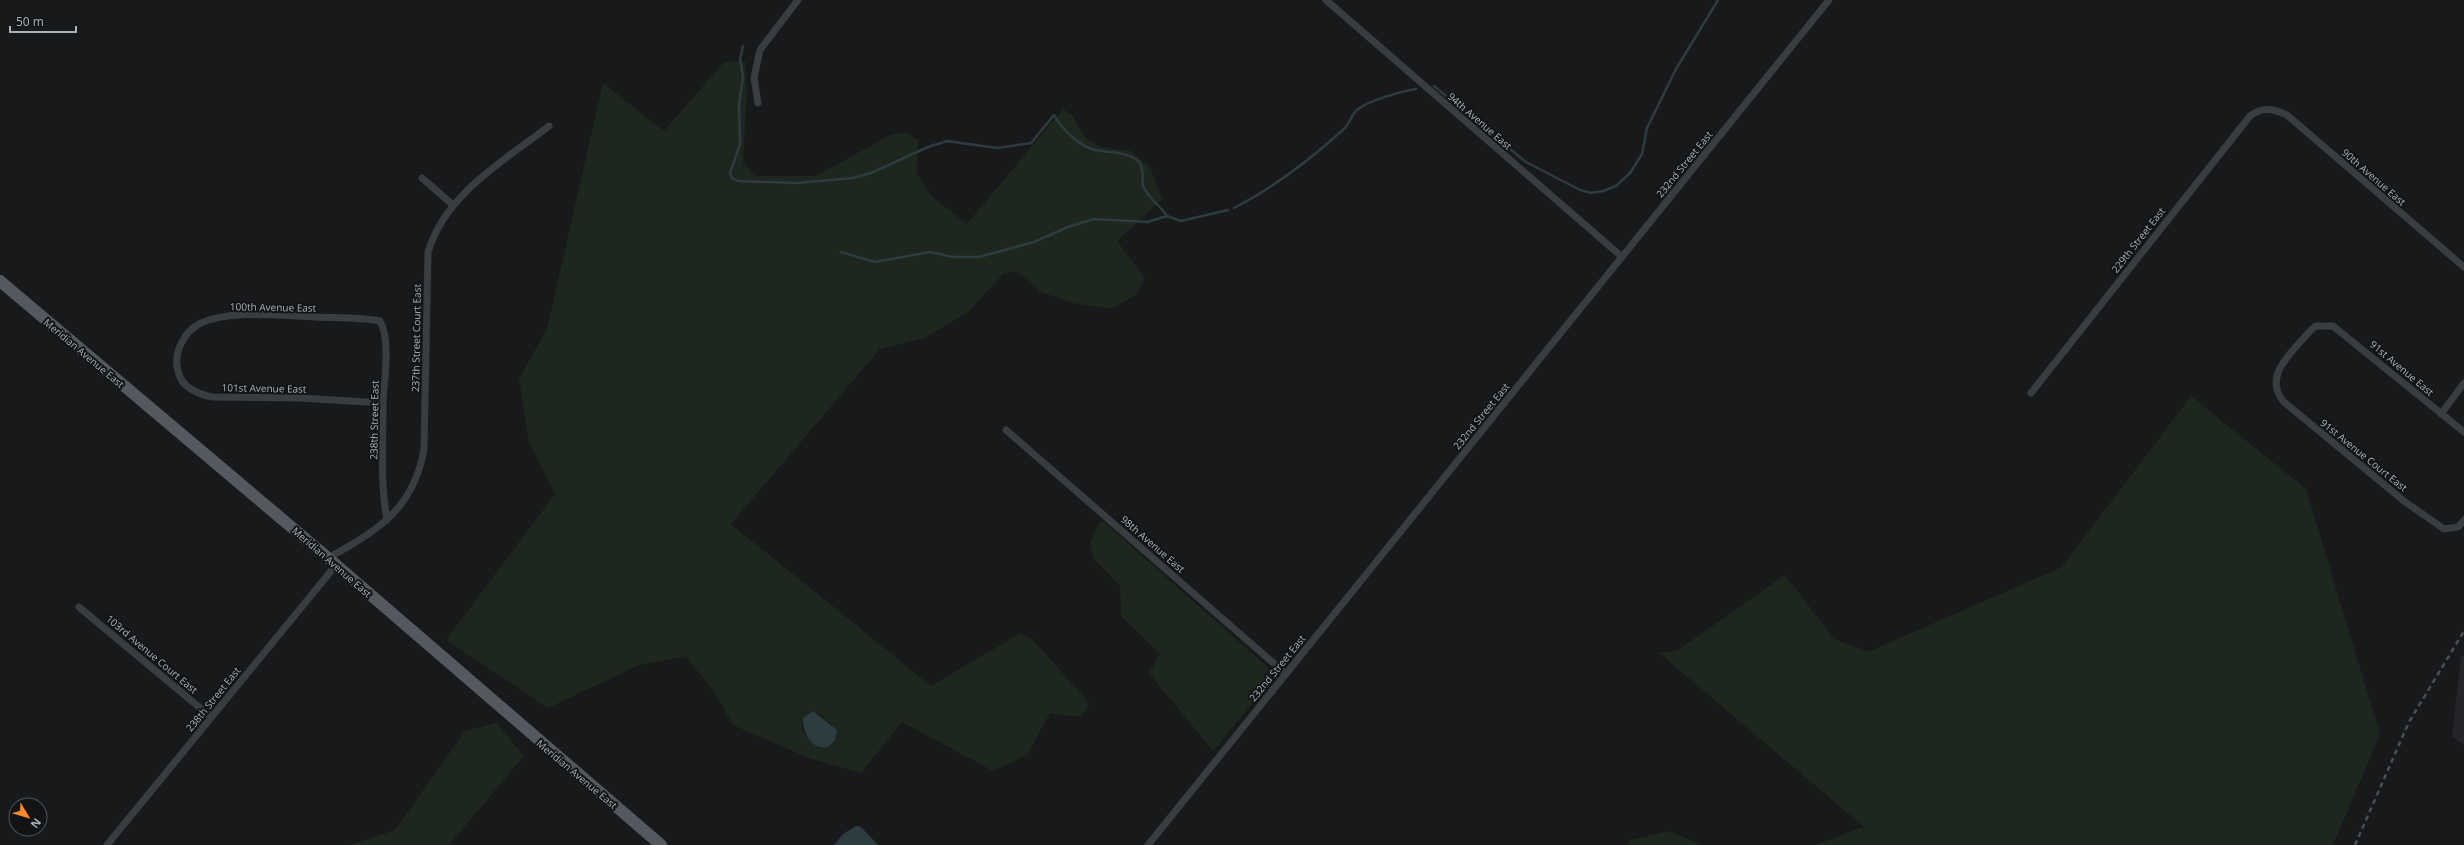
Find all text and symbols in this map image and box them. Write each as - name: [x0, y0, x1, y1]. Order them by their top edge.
- scale bar: [10, 8, 76, 34]
- text: 50 m: [16, 13, 44, 30]
- street label: 94th Avenue East: [1445, 89, 1515, 153]
- street label: 232nd Street East: [1653, 127, 1716, 200]
- street label: 90th Avenue East: [2339, 145, 2409, 209]
- street label: 229th Street East: [2108, 204, 2168, 276]
- street label: 237th Street Court East: [408, 283, 424, 392]
- street label: 100th Avenue East: [230, 299, 317, 315]
- street label: Meridian Avenue East: [41, 315, 128, 391]
- street label: 91st Avenue East: [2367, 337, 2437, 399]
- street label: 232nd Street East: [1450, 379, 1513, 452]
- street label: 101st Avenue East: [221, 380, 307, 396]
- street label: 238th Street East: [366, 380, 382, 460]
- street label: 91st Avenue Court East: [2318, 416, 2411, 495]
- street label: 98th Avenue East: [1118, 512, 1188, 576]
- street label: Meridian Avenue East: [289, 524, 375, 601]
- street label: 103rd Avenue Court East: [103, 612, 201, 697]
- street label: 232nd Street East: [1246, 631, 1309, 704]
- street label: 238th Street East: [183, 663, 244, 734]
- street label: Meridian Avenue East: [534, 736, 621, 812]
- north arrow: [8, 797, 48, 837]
- text: N: [28, 815, 45, 832]

